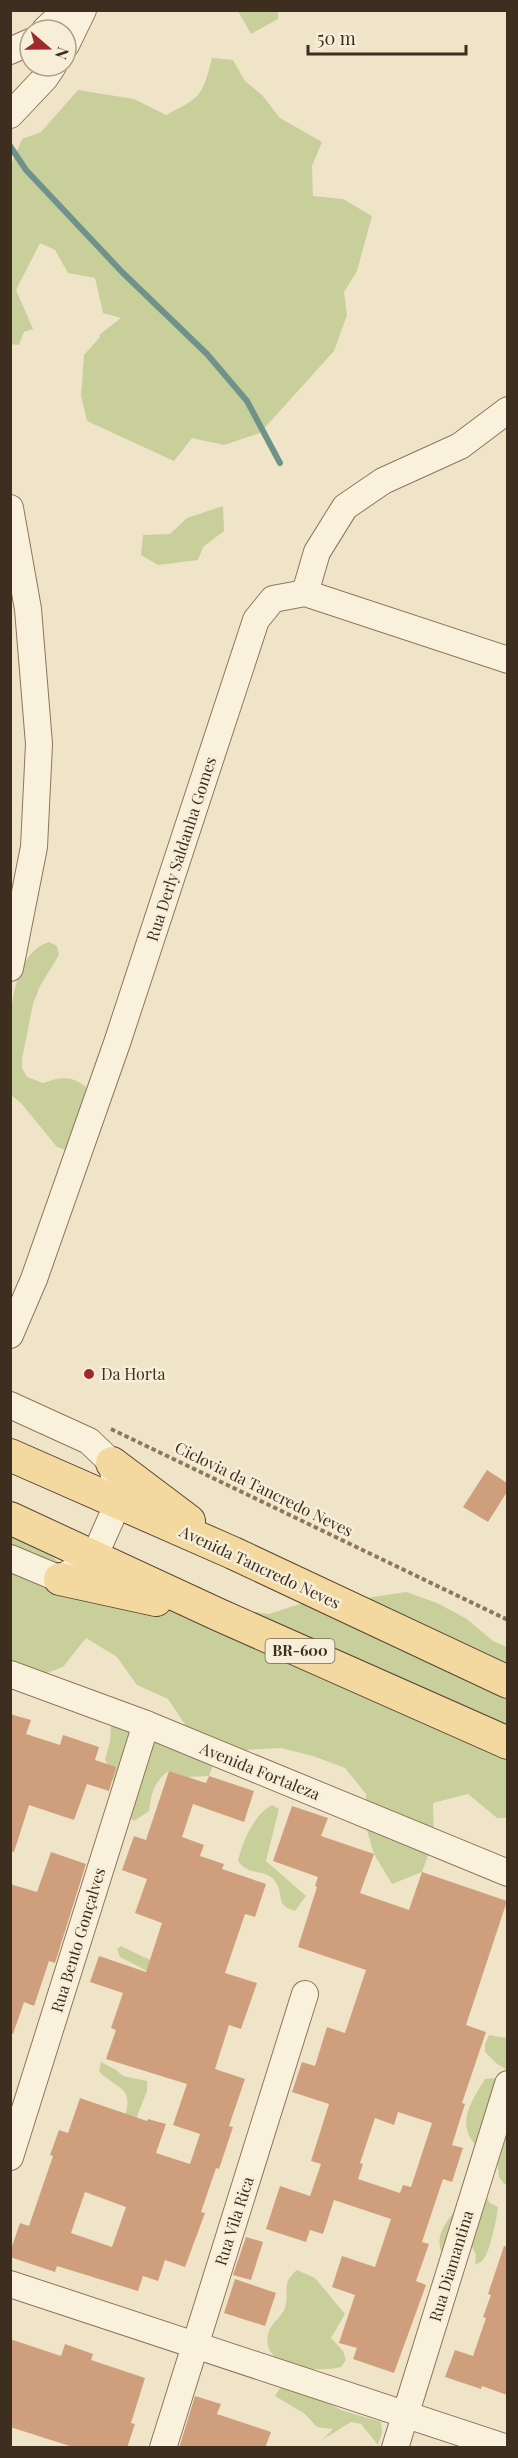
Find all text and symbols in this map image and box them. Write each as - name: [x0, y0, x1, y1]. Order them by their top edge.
- north arrow: [18, 18, 78, 78]
- scale bar: [308, 18, 466, 56]
- text: 50 m: [317, 26, 356, 50]
- text: N: [51, 44, 74, 63]
- street label: Rua Derly Saldanha Gomes: [141, 754, 220, 944]
- place label: Da Horta: [101, 1363, 166, 1384]
- marker: Da Horta: [82, 1367, 96, 1381]
- street label: Ciclovia da Tancredo Neves: [172, 1436, 357, 1541]
- street label: Avenida Tancredo Neves: [176, 1520, 344, 1613]
- road number: BR-600: [266, 1639, 334, 1663]
- street label: Avenida Fortaleza: [196, 1737, 323, 1804]
- street label: Rua Bento Gonçalves: [46, 1865, 110, 2015]
- street label: Rua Vila Rica: [209, 2174, 258, 2268]
- street label: Rua Diamantina: [424, 2208, 477, 2324]

